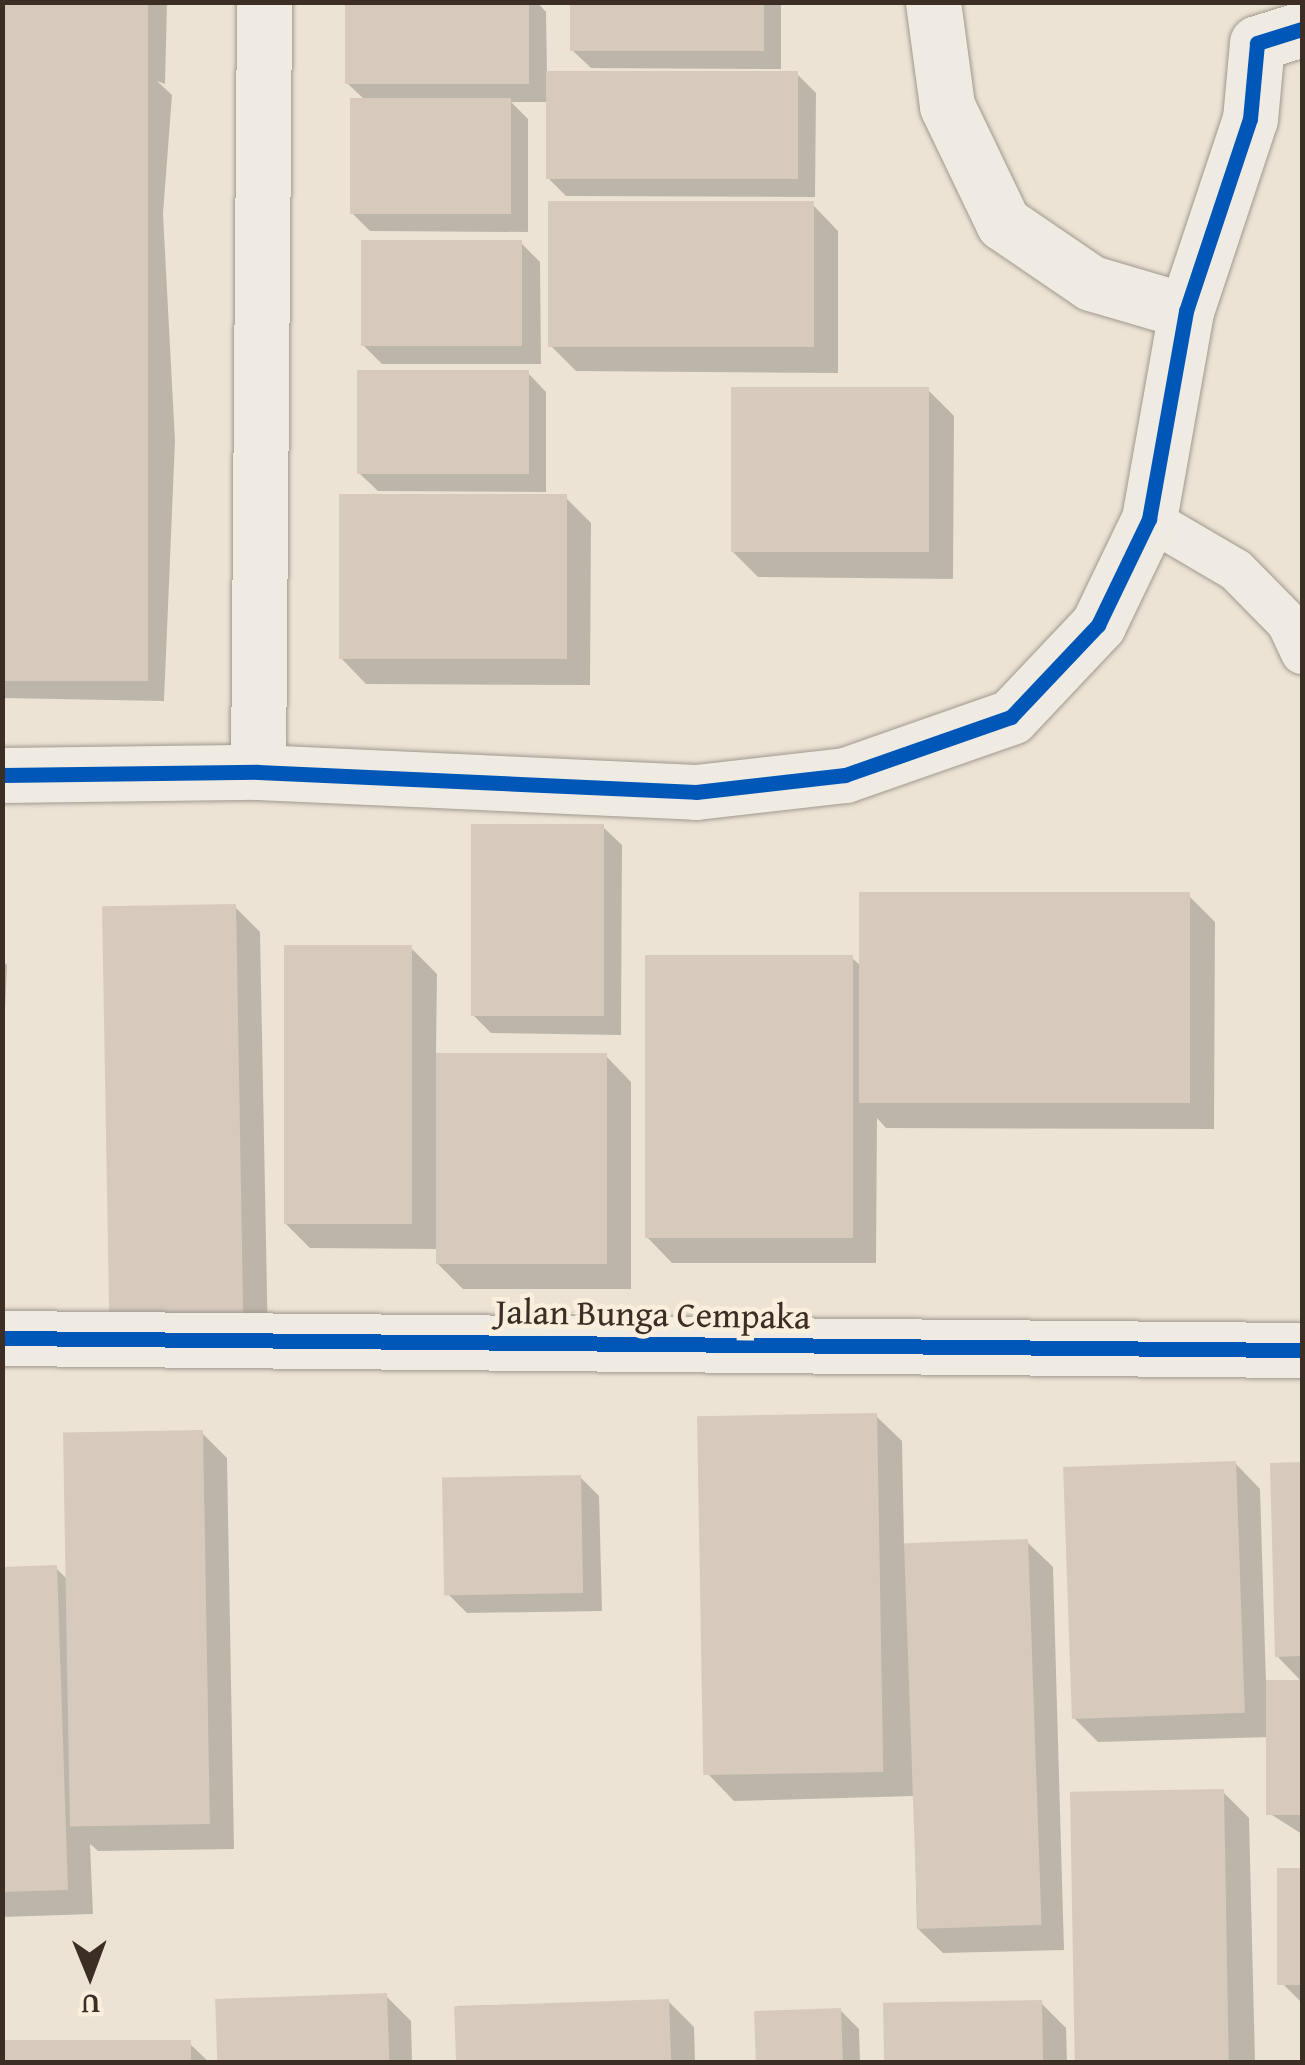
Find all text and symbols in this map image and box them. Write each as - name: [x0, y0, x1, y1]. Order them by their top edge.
- street label: Jalan Bunga Cempaka: [495, 1290, 811, 1338]
- north arrow: [40, 1925, 140, 2025]
- text: U: [81, 1985, 100, 2026]

